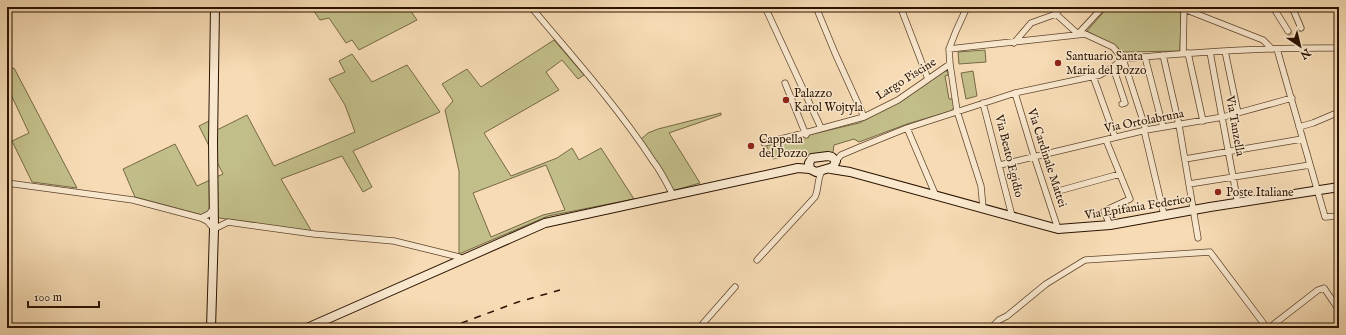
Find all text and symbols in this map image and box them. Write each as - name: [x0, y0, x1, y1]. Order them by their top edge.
- north arrow: [1280, 26, 1320, 66]
- text: N: [1297, 44, 1314, 62]
- place label: Santuario Santa Maria del Pozzo: [1066, 49, 1147, 78]
- street label: Largo Piscine: [873, 54, 939, 103]
- marker: Santuario Santa Maria del Pozzo: [1053, 58, 1063, 68]
- place label: Palazzo Karol Wojtyla: [794, 86, 864, 115]
- street label: Via Tanzella: [1222, 94, 1248, 158]
- marker: Palazzo Karol Wojtyla: [781, 95, 791, 105]
- street label: Via Cardinale Mattei: [1024, 106, 1070, 209]
- street label: Via Ortolabruna: [1102, 106, 1186, 136]
- street label: Via Beato Egidio: [991, 112, 1027, 199]
- place label: Cappella del Pozzo: [759, 132, 808, 161]
- marker: Cappella del Pozzo: [746, 141, 756, 151]
- place label: Poste Italiane: [1226, 185, 1294, 200]
- marker: Poste Italiane: [1213, 187, 1223, 197]
- street label: Via Epifania Federico: [1083, 191, 1193, 224]
- scale bar: [28, 283, 99, 309]
- text: 100 m: [34, 290, 62, 305]

